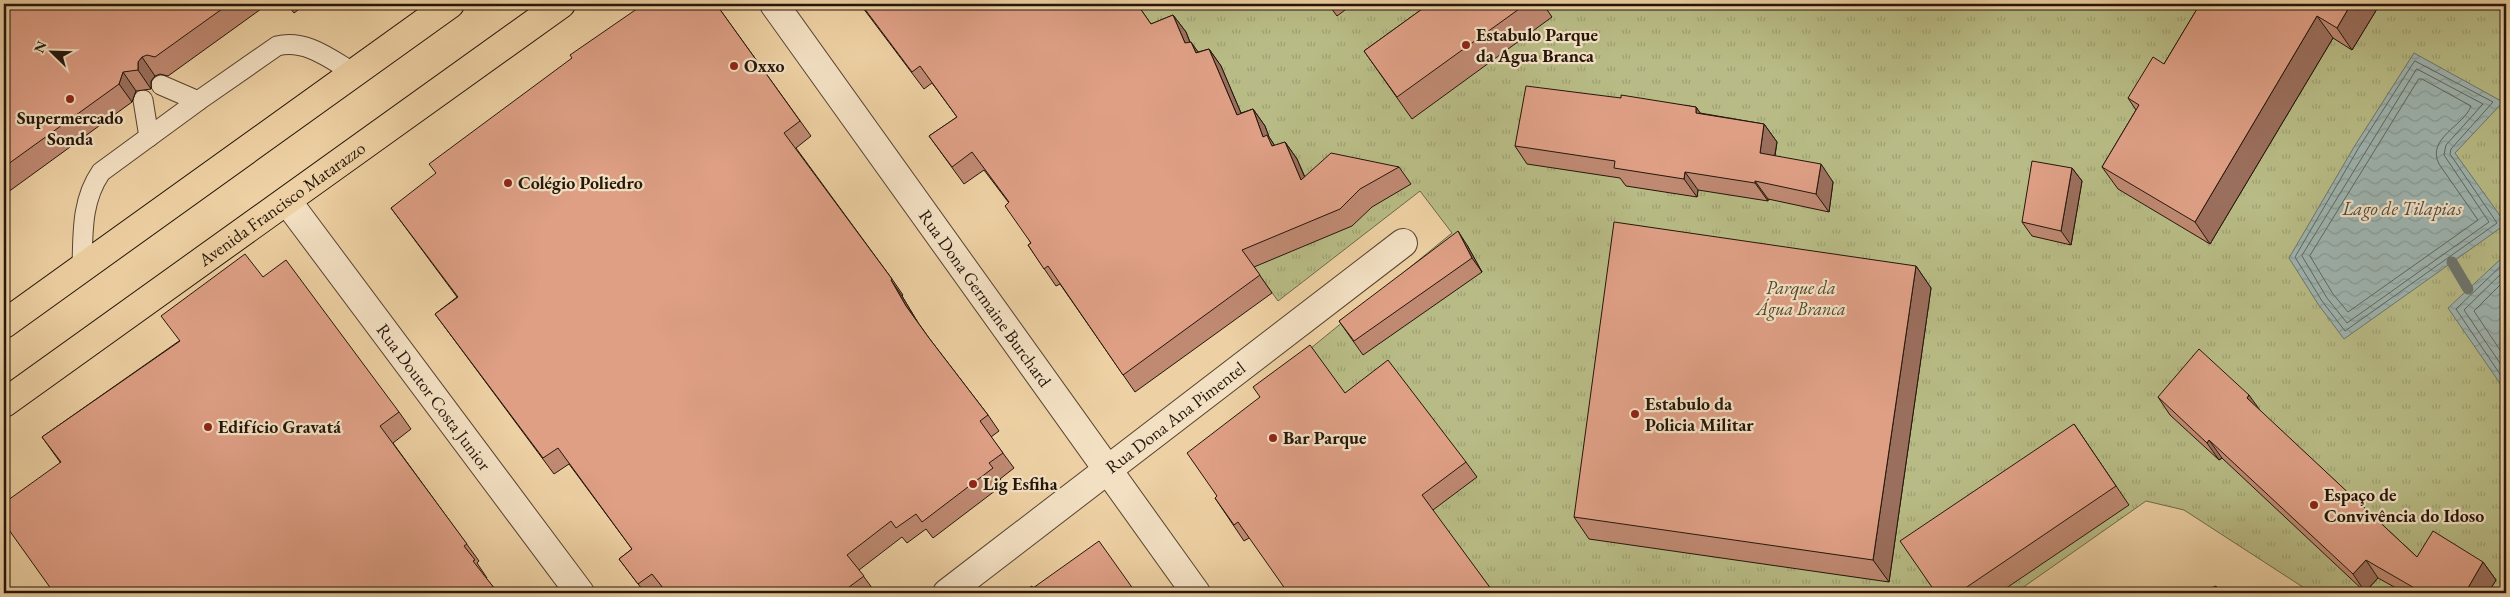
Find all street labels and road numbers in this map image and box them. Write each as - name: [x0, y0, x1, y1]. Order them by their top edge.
- street label: Avenida Francisco Matarazzo: [193, 136, 370, 272]
- street label: Rua Dona Germaine Burchard: [914, 205, 1057, 392]
- street label: Rua Doutor Costa Junior: [372, 319, 497, 475]
- street label: Rua Dona Ana Pimentel: [1100, 356, 1250, 478]

